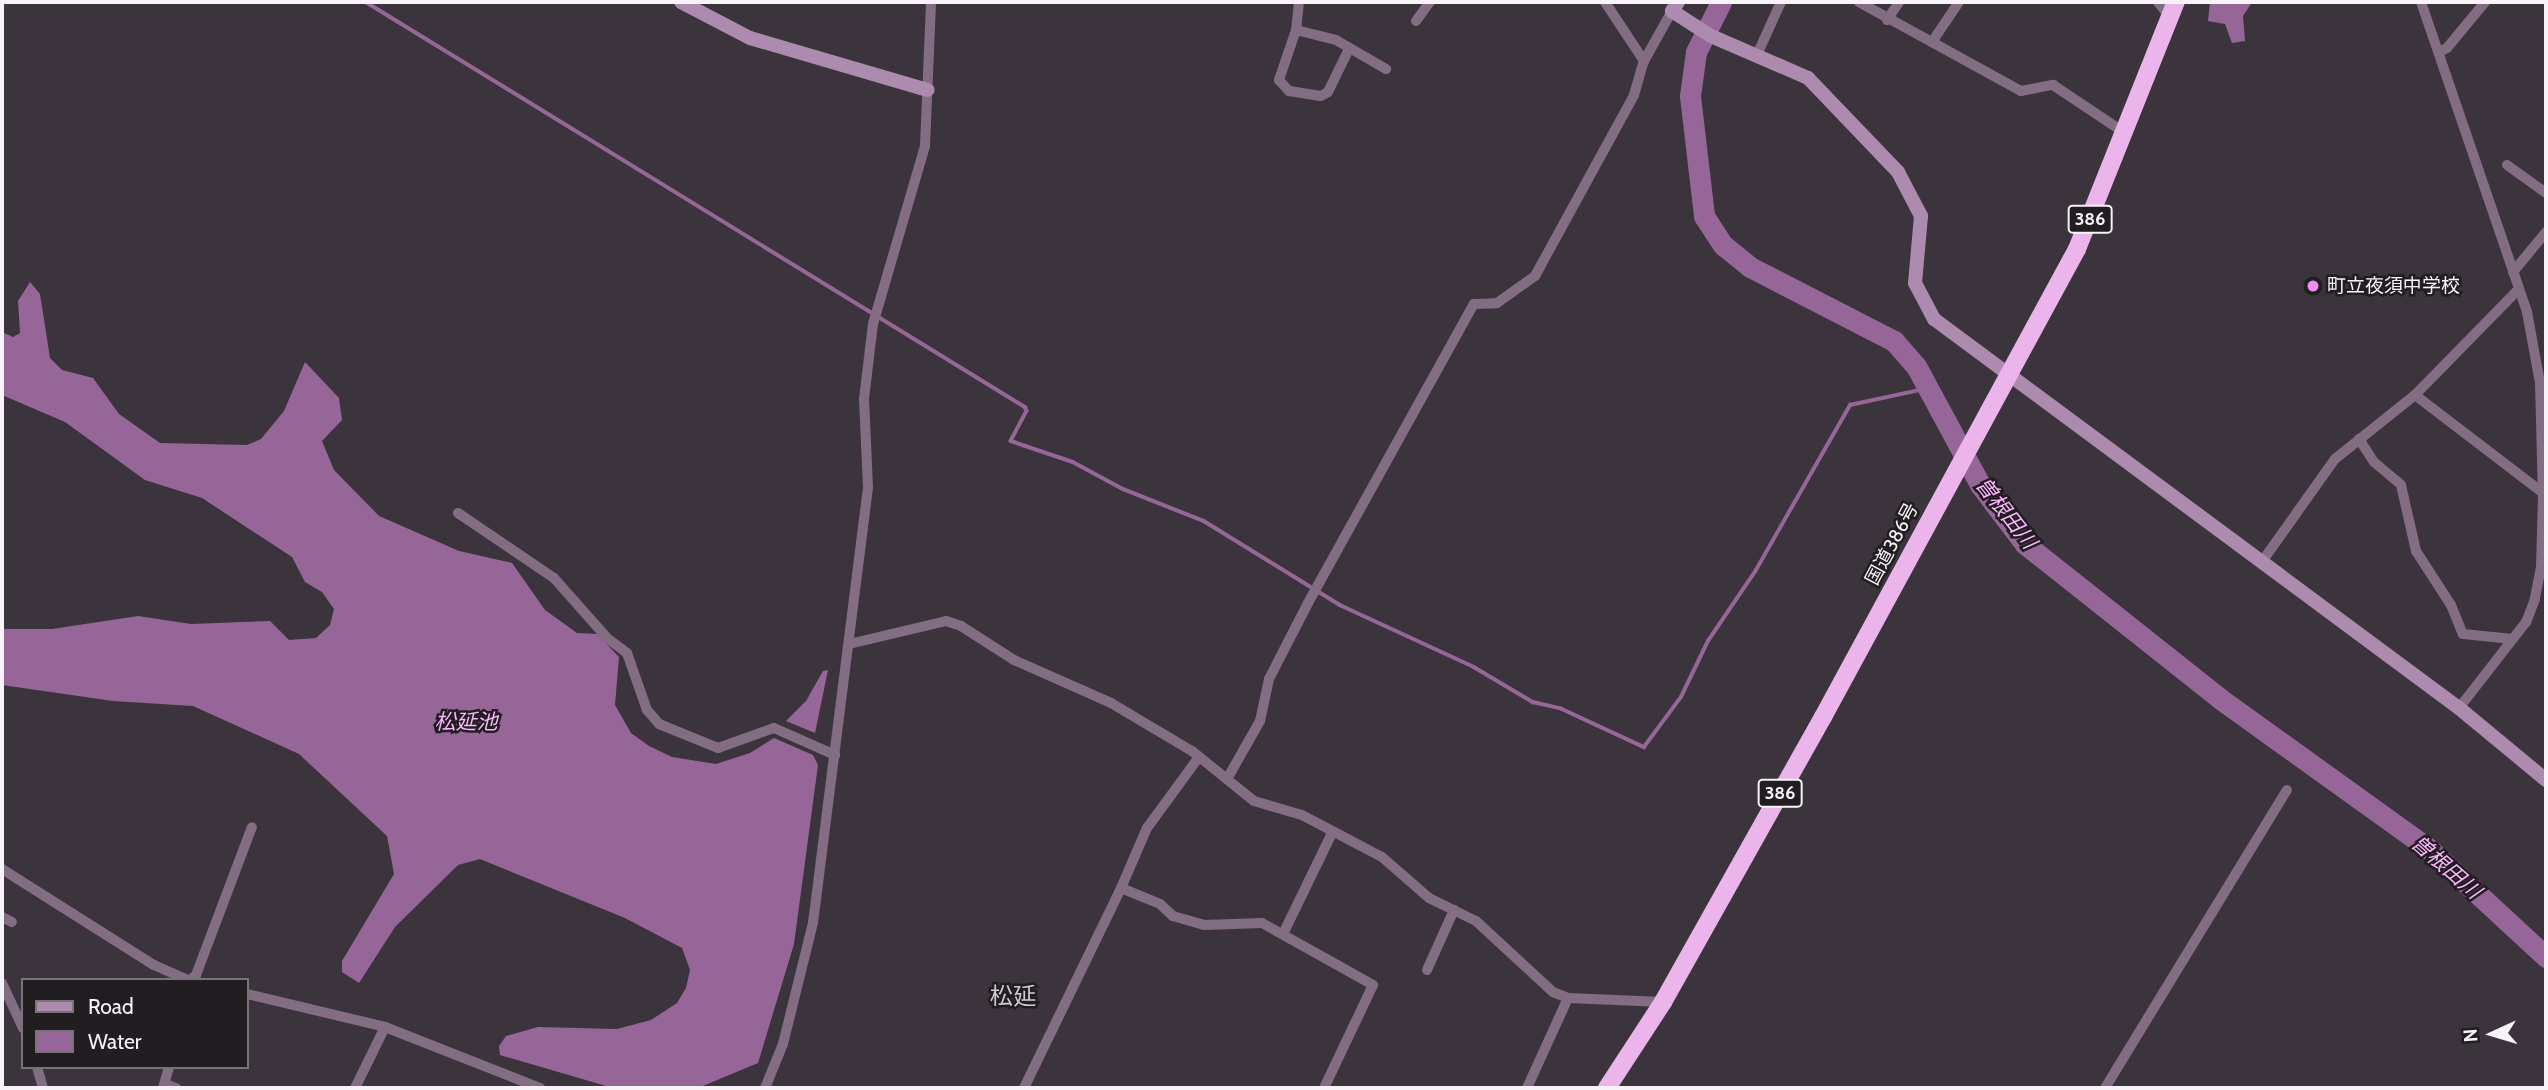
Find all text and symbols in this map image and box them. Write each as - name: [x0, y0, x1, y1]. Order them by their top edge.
- road number: 386: [2067, 204, 2113, 233]
- place label: 町立夜須中学校: [2327, 275, 2460, 297]
- marker: 町立夜須中学校: [2305, 278, 2321, 294]
- water label: 曽根田川: [1970, 472, 2042, 554]
- street label: 国道386号: [1861, 499, 1923, 589]
- water label: 松延池: [435, 709, 497, 735]
- road number: 386: [1757, 778, 1803, 808]
- water label: 曽根田川: [2406, 830, 2486, 904]
- legend: [21, 978, 248, 1069]
- district label: 松延: [990, 982, 1036, 1010]
- text: Road: [88, 994, 134, 1019]
- north arrow: [2457, 999, 2527, 1069]
- text: N: [2459, 1028, 2482, 1043]
- text: Water: [88, 1029, 141, 1054]

